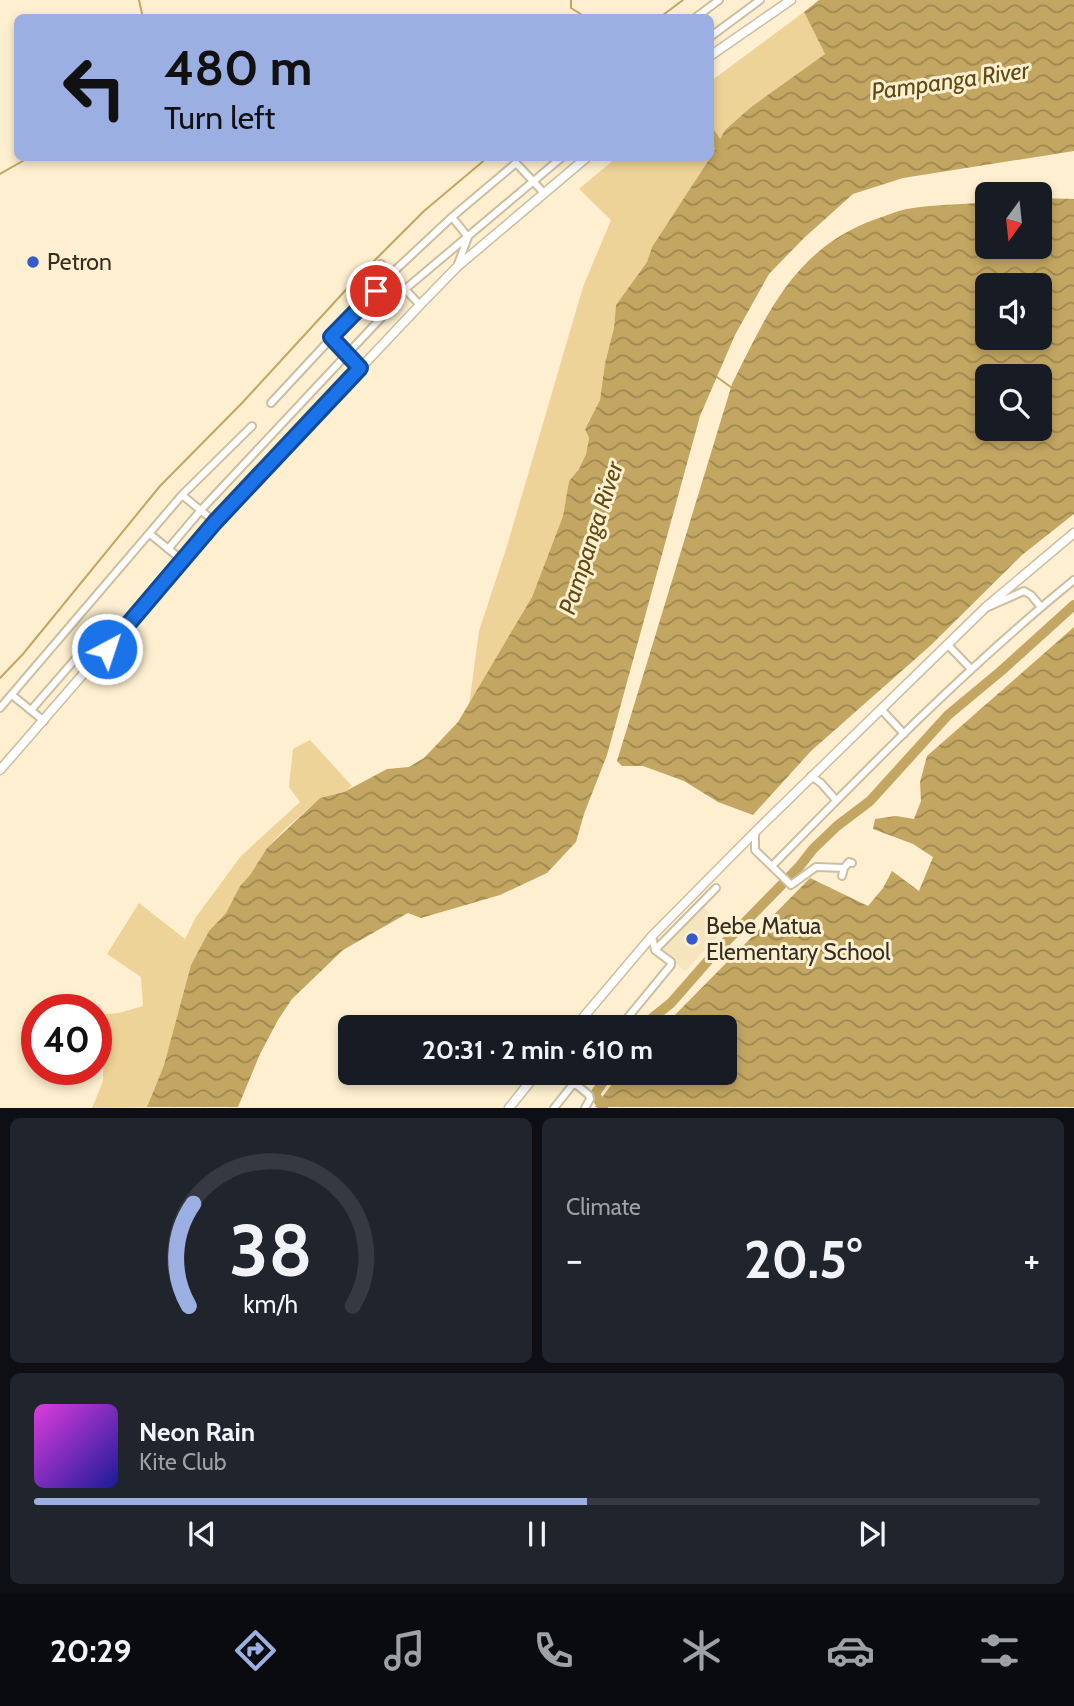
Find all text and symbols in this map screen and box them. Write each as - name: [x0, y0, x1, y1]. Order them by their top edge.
- text: 480 m: [164, 38, 312, 97]
- icon: left: [49, 42, 140, 133]
- water label: Pampanga River: [869, 55, 1032, 106]
- text: Turn left: [164, 98, 275, 137]
- north arrow: [975, 182, 1052, 259]
- map controls: [975, 182, 1052, 441]
- place label: Petron: [47, 248, 112, 276]
- marker: Petron: [25, 254, 41, 270]
- pin: [346, 261, 406, 321]
- icon: arrive: [357, 272, 395, 310]
- button: sound: [975, 273, 1052, 350]
- button: search: [975, 364, 1052, 441]
- water label: Pampanga River: [552, 456, 629, 618]
- position arrow: [70, 612, 144, 686]
- place label: Bebe Matua Elementary School: [706, 912, 891, 966]
- marker: Bebe Matua Elementary School: [684, 931, 700, 947]
- speed limit sign: 40: [21, 994, 112, 1085]
- text: 20:31 · 2 min · 610 m: [422, 1034, 653, 1066]
- text: Climate: [566, 1193, 641, 1221]
- text: 38: [229, 1207, 313, 1295]
- text: 20.5°: [744, 1228, 862, 1291]
- text: −: [566, 1236, 583, 1283]
- text: +: [1023, 1236, 1040, 1283]
- text: km/h: [244, 1289, 298, 1319]
- text: Neon Rain: [139, 1416, 255, 1448]
- text: Kite Club: [139, 1448, 226, 1476]
- icon: previous: [183, 1515, 221, 1553]
- icon: pause: [518, 1515, 556, 1553]
- icon: next: [853, 1515, 891, 1553]
- icon: directions: [231, 1626, 280, 1675]
- icon: music: [380, 1626, 429, 1675]
- icon: phone: [529, 1626, 578, 1675]
- icon: climate: [677, 1626, 726, 1675]
- icon: car: [826, 1626, 875, 1675]
- icon: filters: [975, 1626, 1024, 1675]
- text: 20:29: [50, 1631, 131, 1670]

